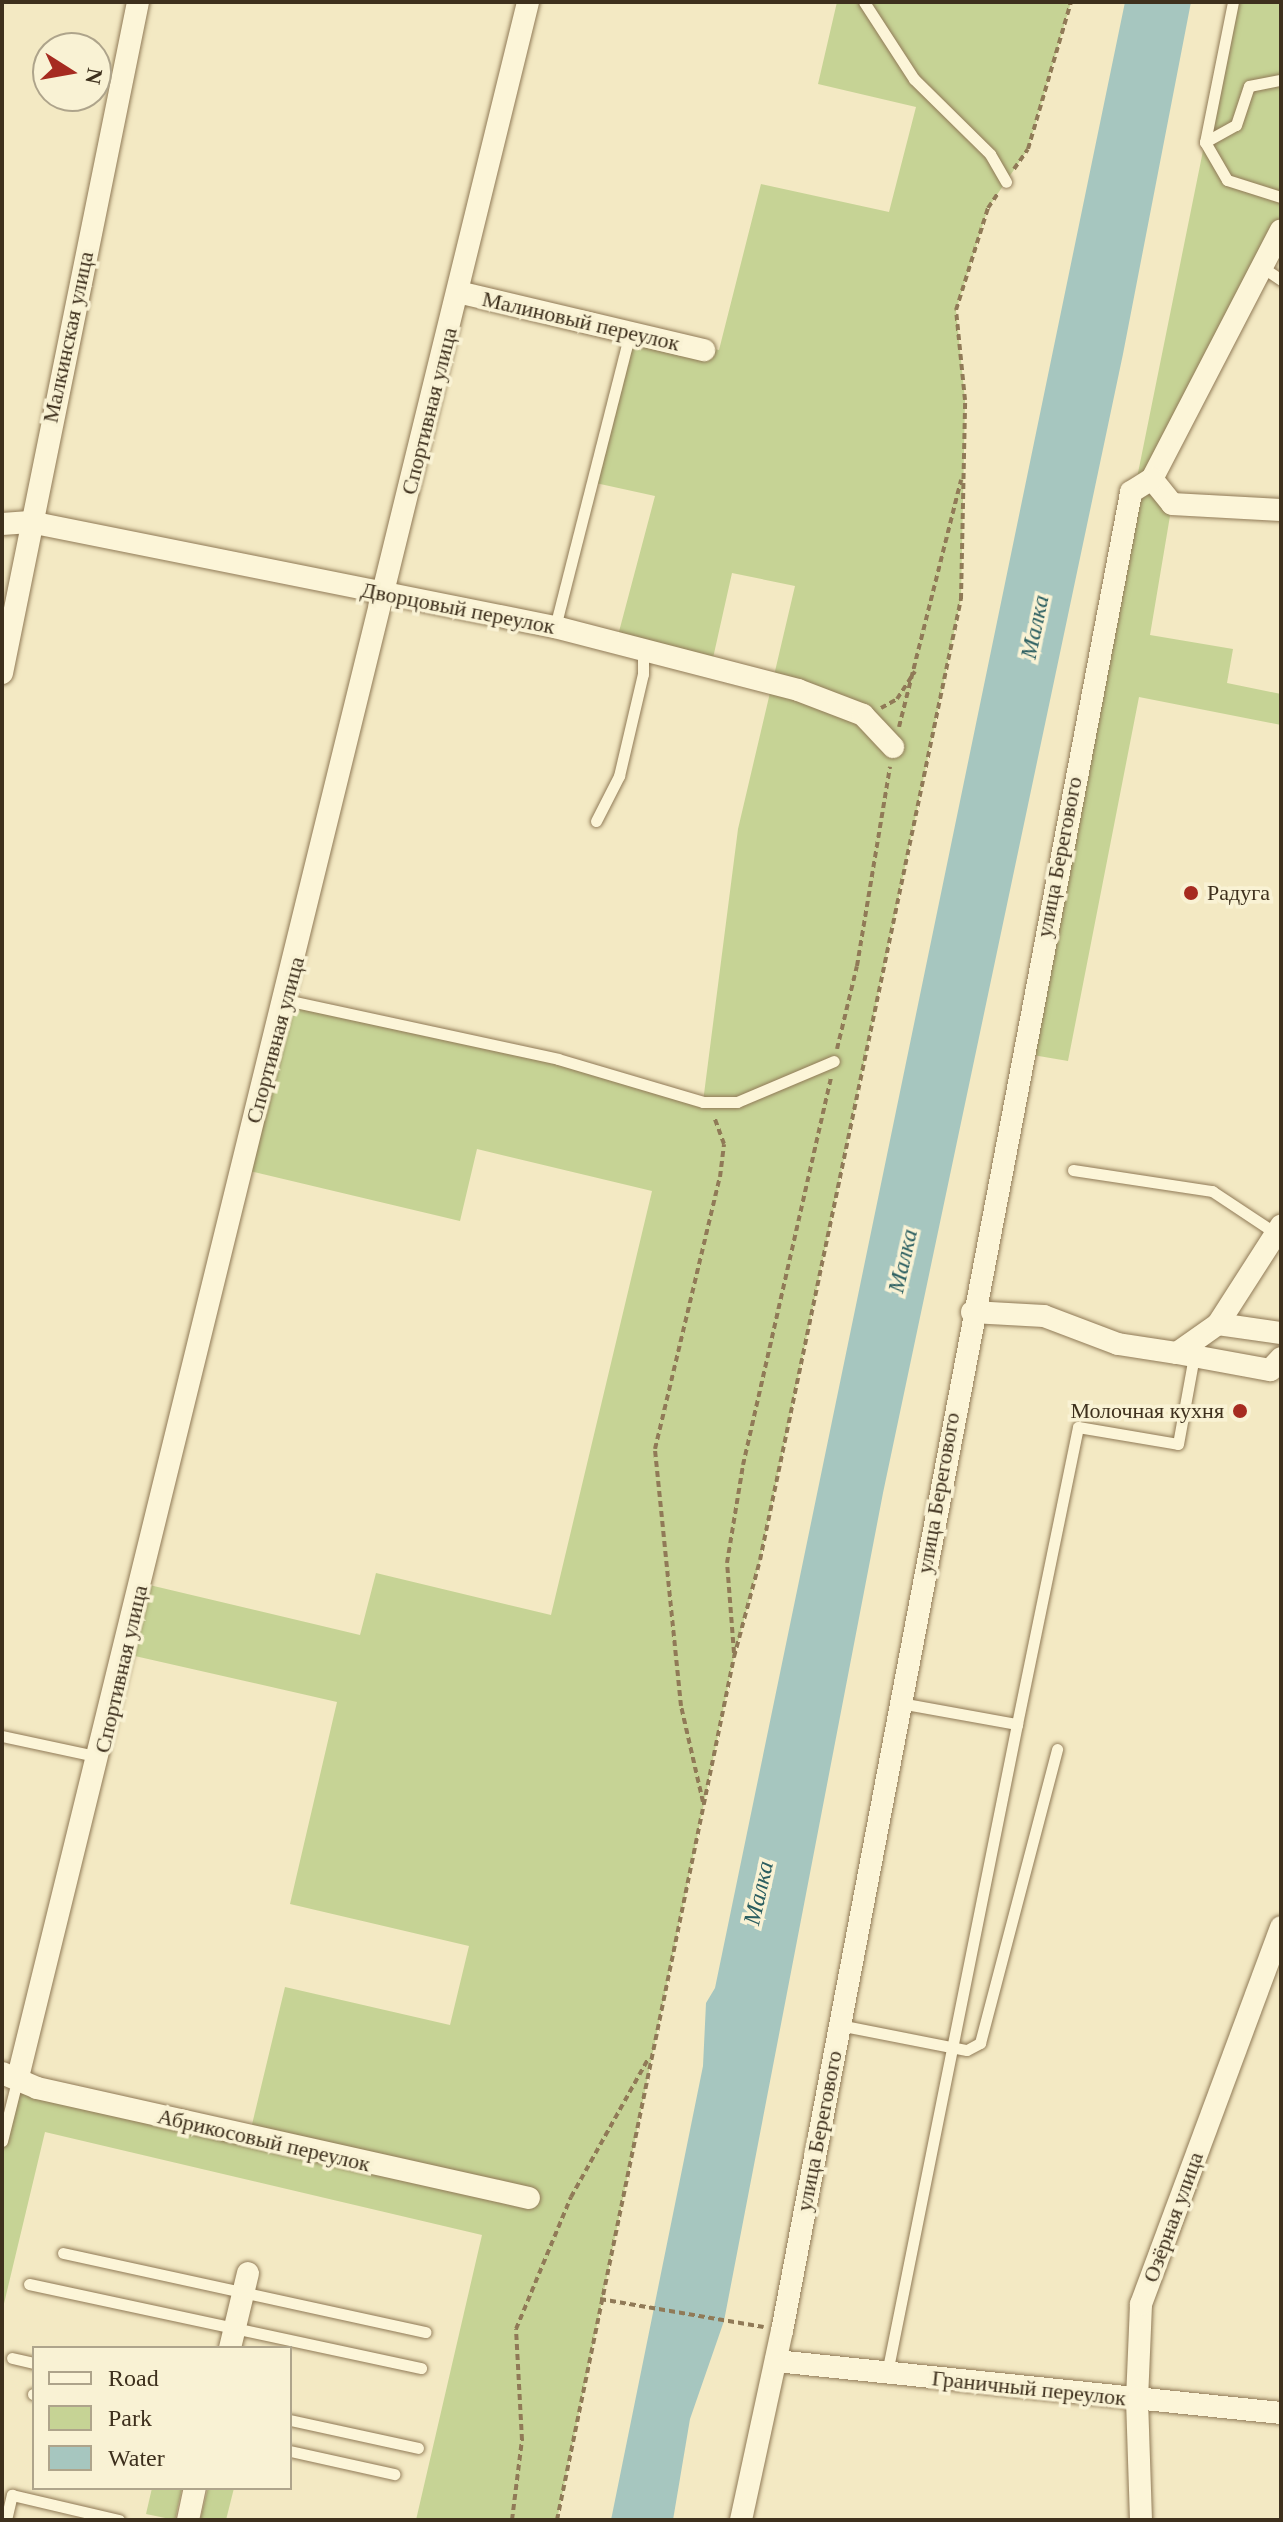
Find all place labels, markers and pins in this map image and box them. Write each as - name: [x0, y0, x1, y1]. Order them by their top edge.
- place label: Радуга: [1207, 880, 1270, 906]
- marker: Радуга: [1182, 884, 1200, 902]
- place label: Молочная кухня: [1070, 1398, 1224, 1424]
- marker: Молочная кухня: [1231, 1402, 1249, 1420]

